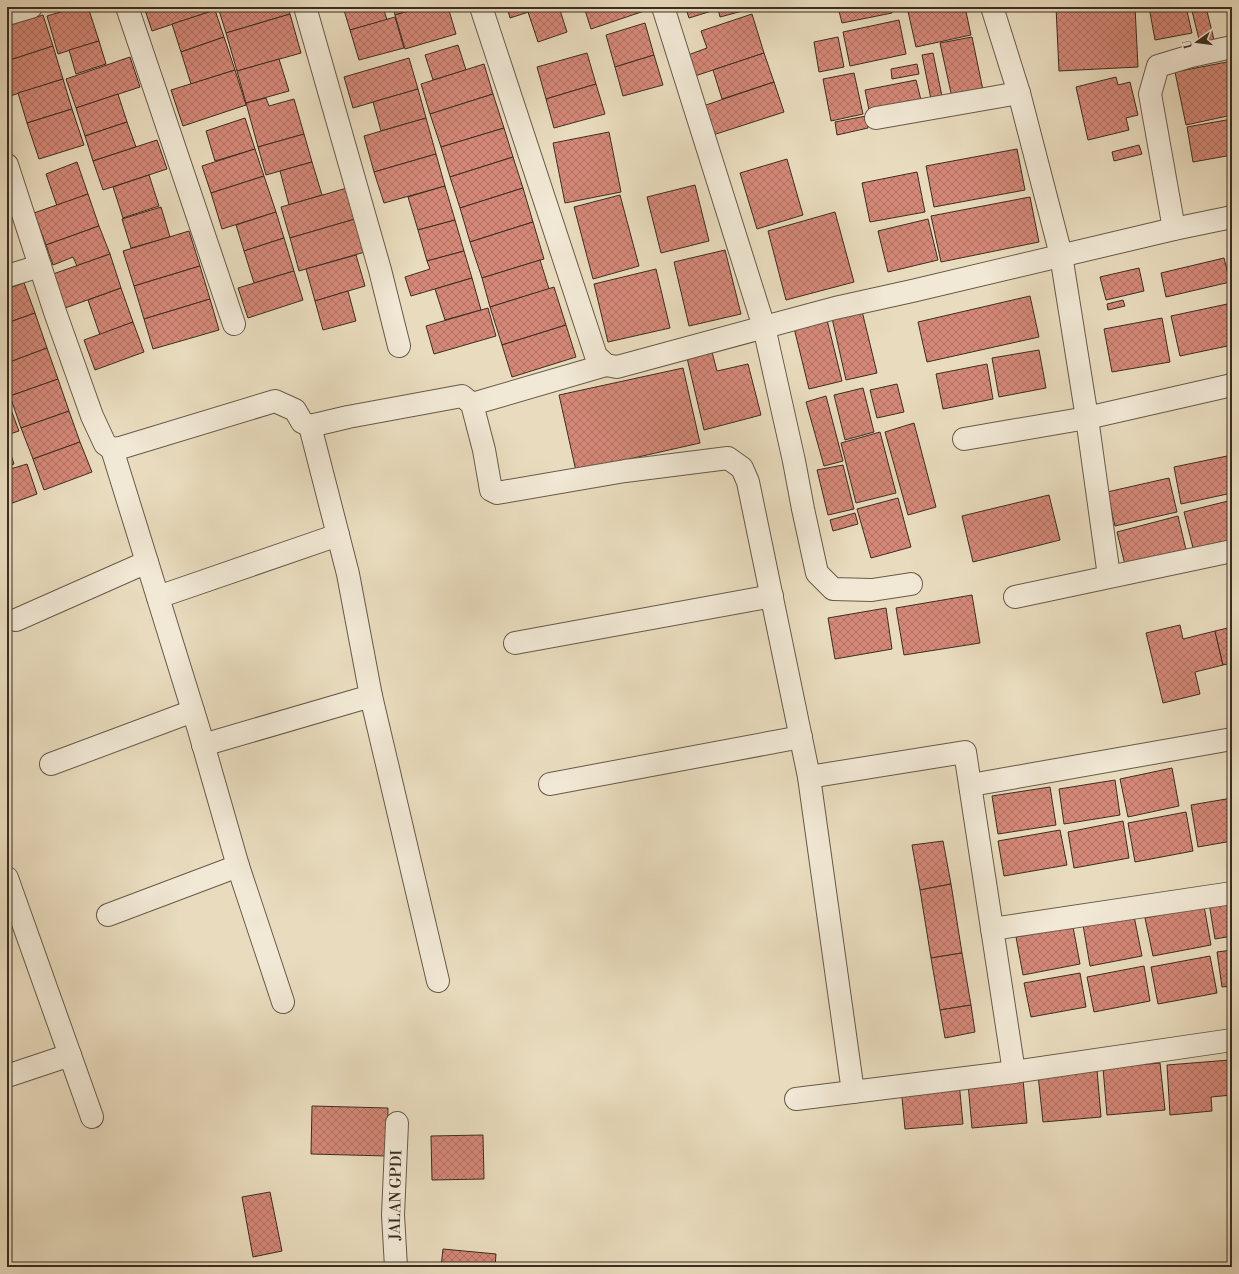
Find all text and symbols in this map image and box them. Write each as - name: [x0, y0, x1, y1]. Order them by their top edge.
- north arrow: [1177, 22, 1217, 62]
- text: U: [1180, 38, 1196, 50]
- street label: JALAN GPDI: [386, 1149, 406, 1241]

